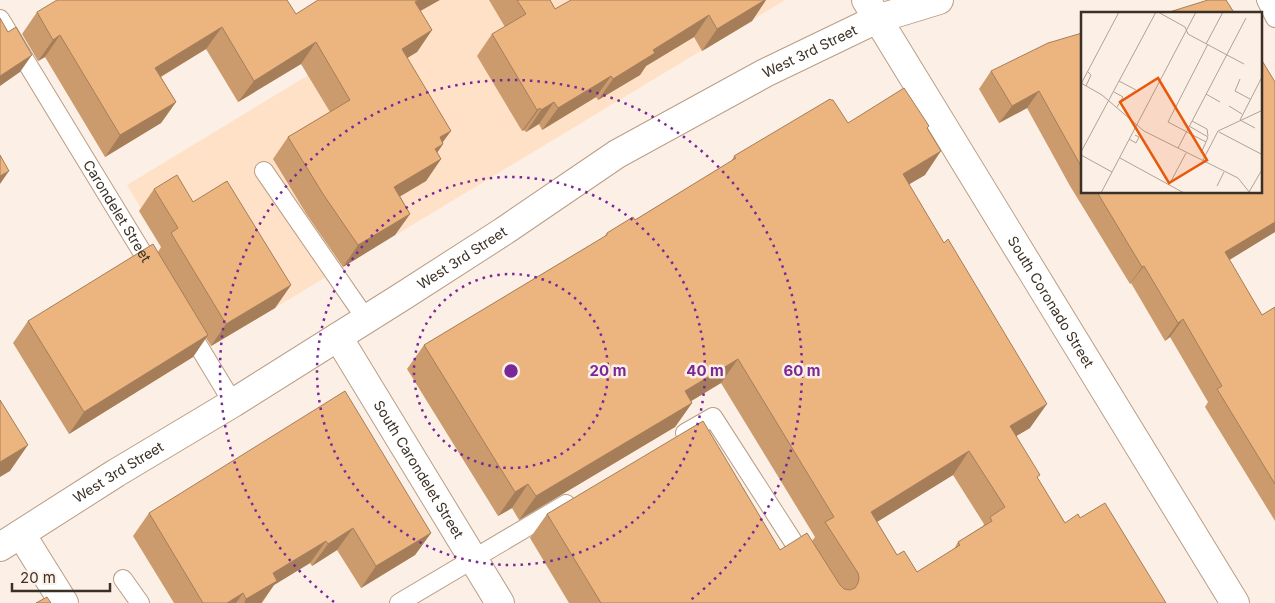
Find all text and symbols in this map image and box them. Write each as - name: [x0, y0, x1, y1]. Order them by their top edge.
- inset map: [1081, 12, 1262, 194]
- street label: West 3rd Street: [759, 21, 860, 81]
- street label: Carondelet Street: [80, 157, 155, 265]
- street label: West 3rd Street: [414, 222, 510, 293]
- street label: South Coronado Street: [1004, 233, 1098, 371]
- text: 20 m: [590, 361, 626, 380]
- text: 40 m: [686, 361, 724, 380]
- text: 60 m: [783, 361, 821, 380]
- centre of rings: [502, 362, 520, 380]
- street label: South Carondelet Street: [371, 397, 468, 542]
- street label: West 3rd Street: [70, 437, 167, 506]
- scale bar: [12, 560, 110, 592]
- text: 20 m: [20, 568, 56, 587]

